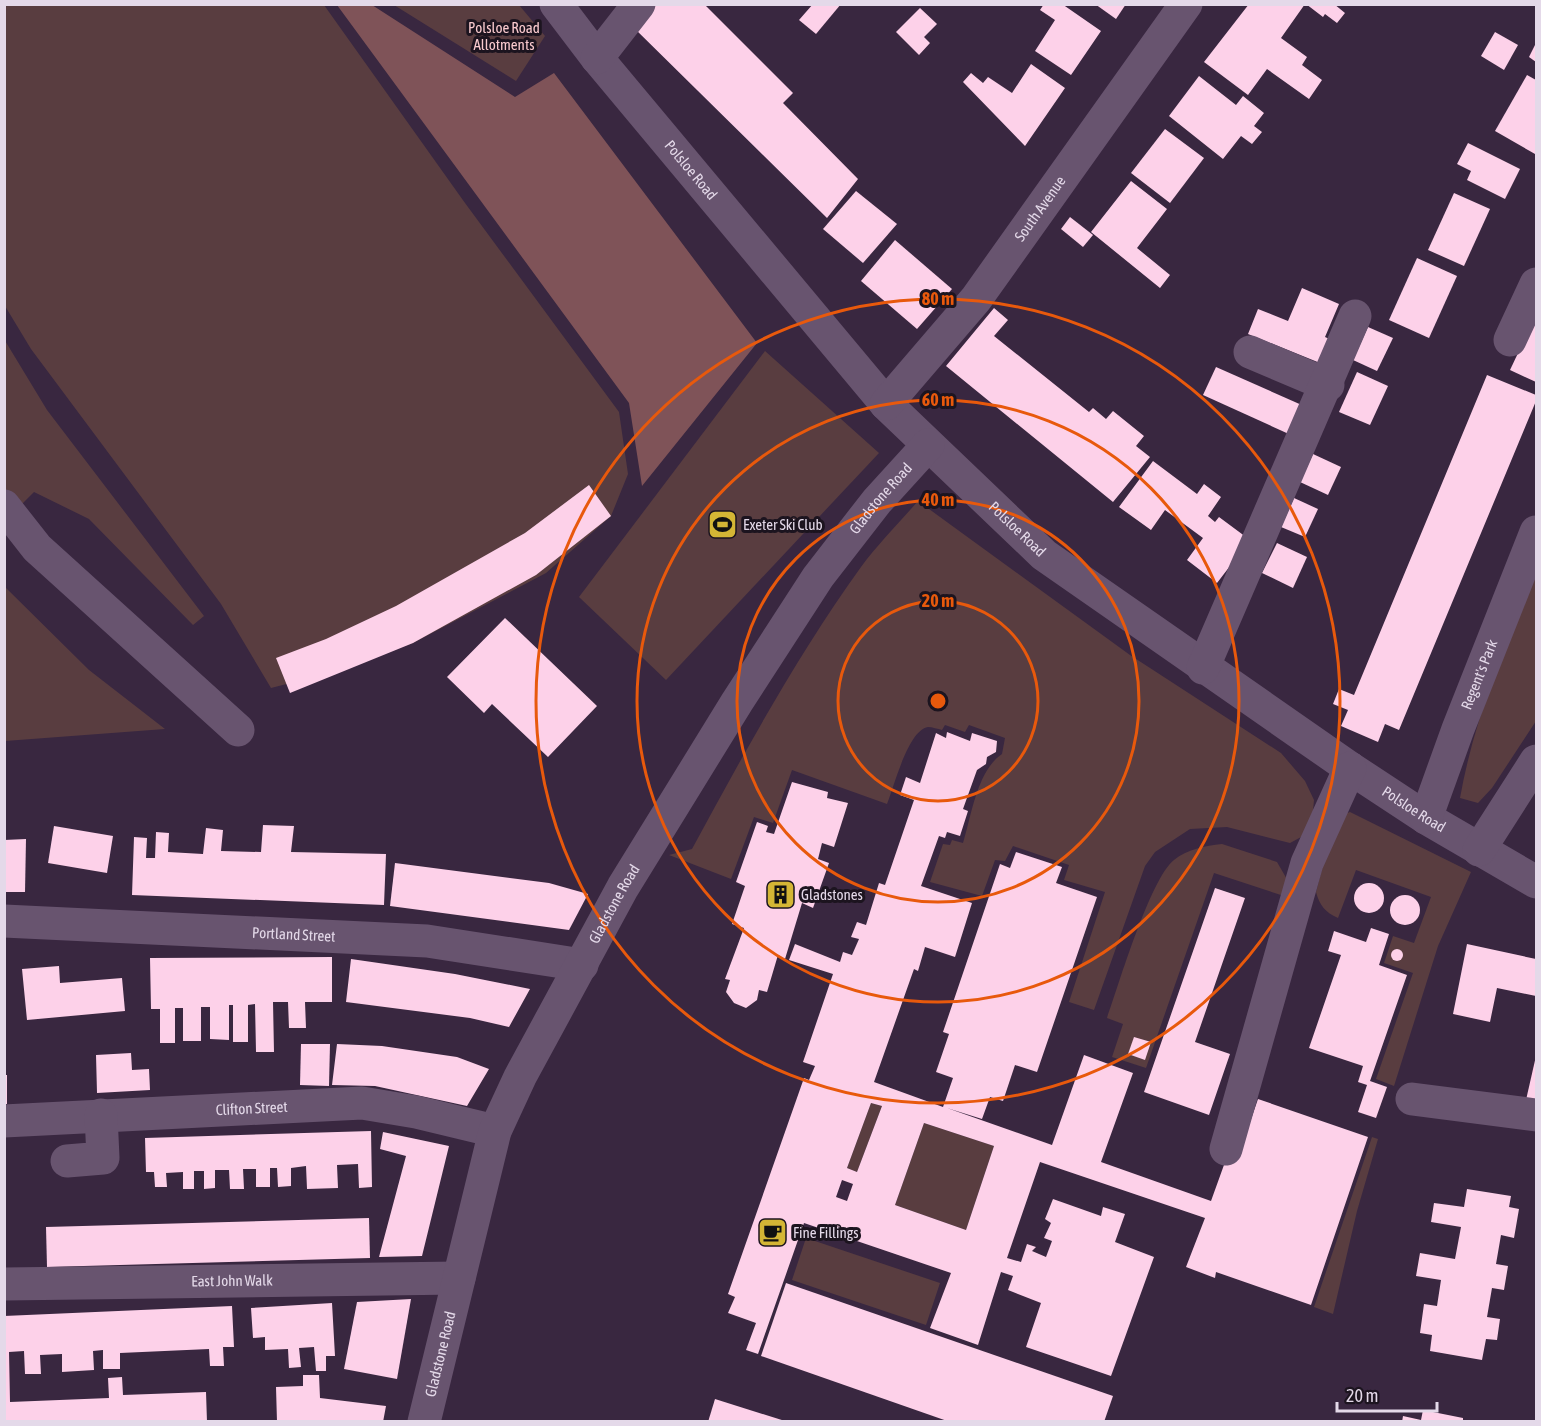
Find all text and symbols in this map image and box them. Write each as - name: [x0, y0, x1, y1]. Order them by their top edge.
- park label: Polsloe Road Allotments: [468, 19, 540, 53]
- street label: Polsloe Road: [662, 137, 721, 203]
- street label: South Avenue: [1011, 173, 1069, 244]
- text: 80 m: [922, 288, 954, 309]
- text: 60 m: [922, 389, 954, 410]
- street label: Gladstone Road: [846, 459, 915, 537]
- text: 40 m: [921, 489, 954, 510]
- street label: Polsloe Road: [986, 498, 1049, 560]
- sports icon: Exeter Ski Club: [706, 509, 738, 541]
- place label: Exeter Ski Club: [743, 516, 823, 533]
- text: 20 m: [922, 590, 954, 611]
- street label: Regent's Park: [1458, 637, 1501, 712]
- centre of rings: [928, 691, 948, 711]
- street label: Polsloe Road: [1379, 782, 1449, 835]
- street label: Gladstone Road: [585, 861, 643, 946]
- building icon: Gladstones: [764, 879, 796, 911]
- place label: Gladstones: [801, 886, 863, 903]
- street label: Portland Street: [252, 924, 336, 945]
- street label: Clifton Street: [215, 1098, 288, 1118]
- cafe icon: Fine Fillings: [756, 1217, 788, 1249]
- place label: Fine Fillings: [793, 1224, 859, 1241]
- street label: East John Walk: [191, 1271, 273, 1290]
- street label: Gladstone Road: [421, 1309, 459, 1398]
- scale bar: [1337, 1375, 1438, 1413]
- text: 20 m: [1346, 1385, 1378, 1406]

